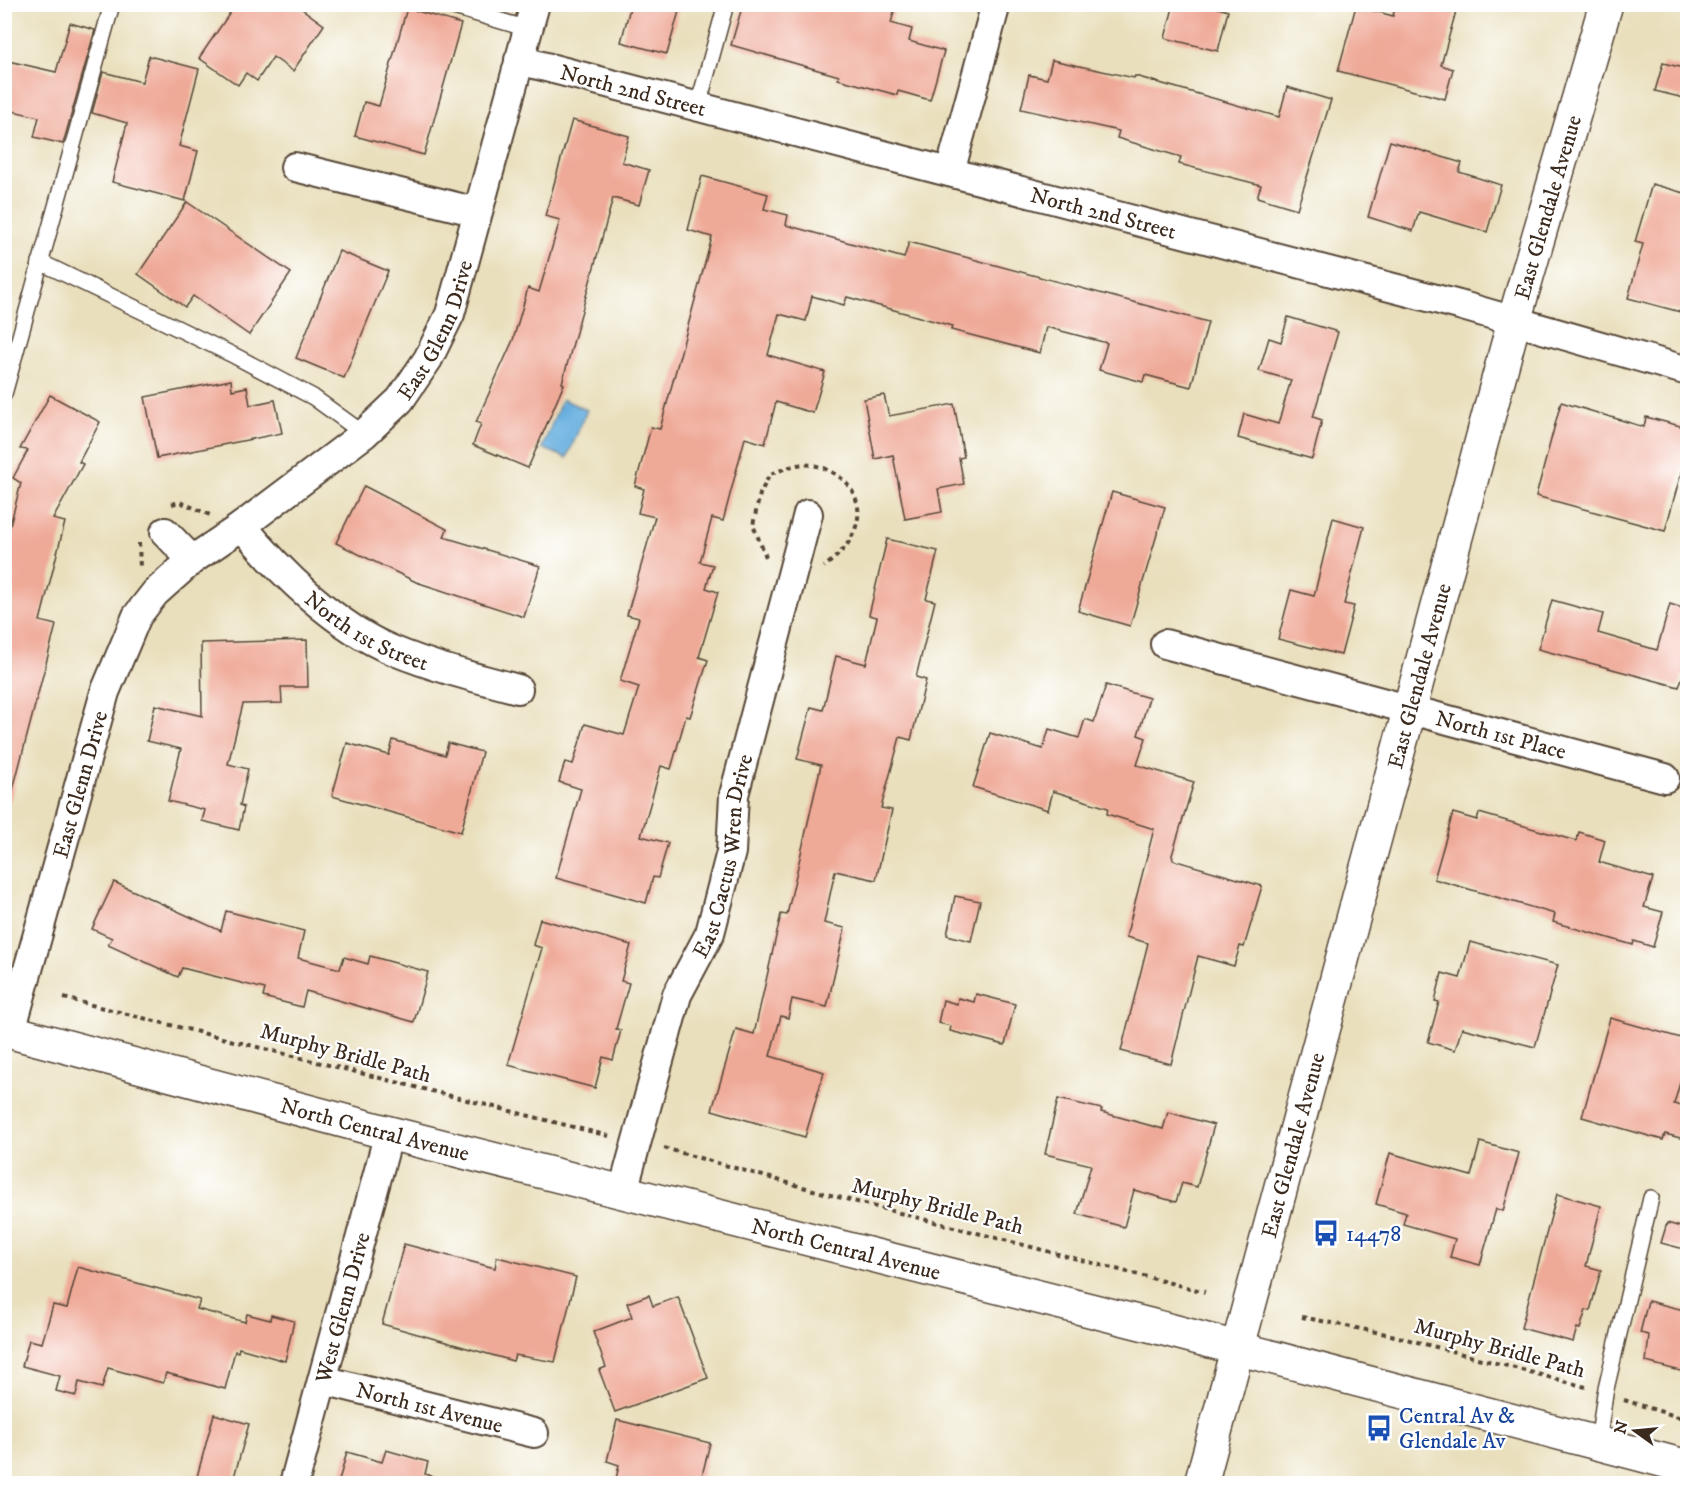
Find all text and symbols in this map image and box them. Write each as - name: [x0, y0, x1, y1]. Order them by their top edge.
- street label: North 2nd Street: [557, 59, 709, 123]
- street label: East Glendale Avenue: [1509, 112, 1588, 303]
- street label: North 2nd Street: [1027, 182, 1179, 246]
- street label: East Glenn Drive: [392, 257, 479, 406]
- street label: East Glendale Avenue: [1382, 581, 1458, 772]
- street label: North 1st Street: [298, 586, 432, 678]
- street label: North 1st Place: [1432, 705, 1569, 766]
- street label: East Glenn Drive: [48, 708, 114, 861]
- street label: East Cactus Wren Drive: [687, 751, 759, 963]
- street label: Murphy Bridle Path: [257, 1018, 434, 1089]
- street label: East Glendale Avenue: [1256, 1050, 1331, 1241]
- street label: North Central Avenue: [277, 1093, 472, 1168]
- street label: Murphy Bridle Path: [849, 1172, 1027, 1241]
- street label: North Central Avenue: [748, 1213, 943, 1287]
- bus stop icon: 14478: [1311, 1218, 1341, 1248]
- place label: 14478: [1346, 1221, 1401, 1248]
- street label: West Glenn Drive: [310, 1229, 377, 1387]
- street label: Murphy Bridle Path: [1411, 1313, 1588, 1384]
- street label: North 1st Avenue: [353, 1377, 506, 1440]
- north arrow: [1605, 1401, 1665, 1461]
- place label: Central Av & Glendale Av: [1399, 1403, 1515, 1455]
- bus stop icon: Central Av & Glendale Av: [1364, 1413, 1394, 1443]
- text: N: [1610, 1418, 1633, 1436]

